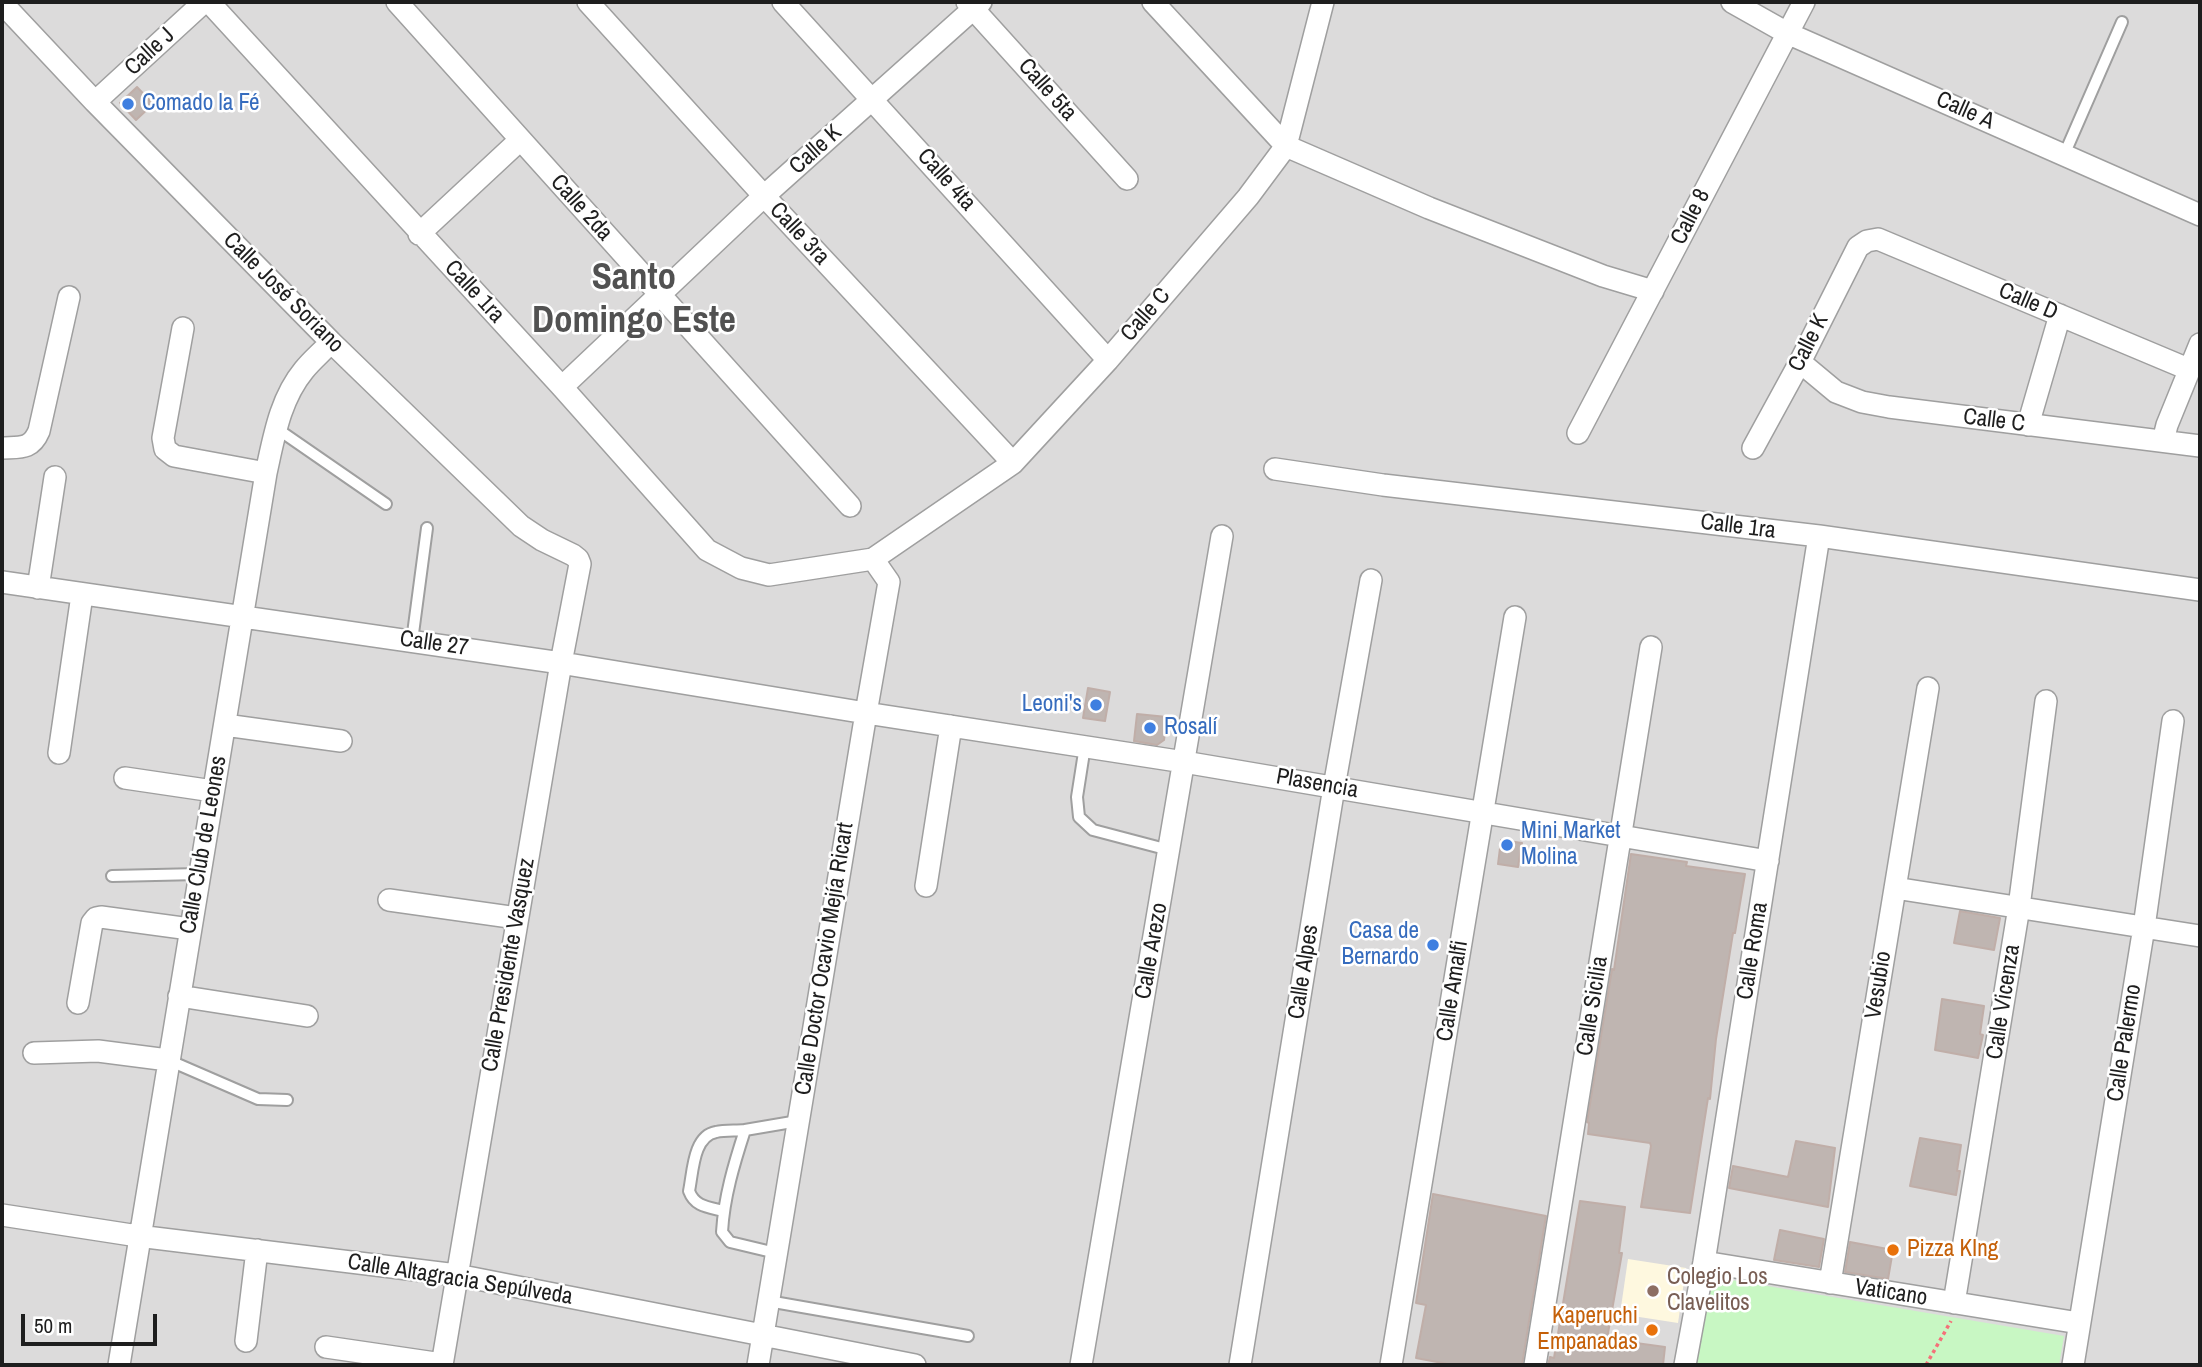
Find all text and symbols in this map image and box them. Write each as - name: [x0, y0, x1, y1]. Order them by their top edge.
- street label: Calle J: [120, 22, 180, 82]
- street label: Calle 5ta: [1012, 53, 1082, 127]
- street label: Calle A: [1932, 86, 1998, 136]
- place label: Comado la Fé: [142, 90, 260, 118]
- marker: Comado la Fé: [120, 96, 136, 112]
- street label: Calle K: [784, 119, 848, 181]
- street label: Calle 4ta: [911, 143, 981, 217]
- street label: Calle 2da: [544, 169, 618, 247]
- street label: Calle 8: [1665, 185, 1717, 249]
- street label: Calle 3ra: [763, 197, 835, 271]
- street label: Calle José Soriano: [217, 227, 349, 359]
- street label: Calle 1ra: [438, 255, 510, 329]
- district label: Santo Domingo Este: [532, 257, 736, 344]
- street label: Calle D: [1994, 277, 2062, 327]
- street label: Calle C: [1115, 283, 1177, 347]
- street label: Calle K: [1783, 310, 1835, 376]
- street label: Calle C: [1962, 404, 2026, 438]
- street label: Calle 1ra: [1699, 509, 1777, 545]
- street label: Calle 27: [398, 626, 470, 662]
- place label: Leoni's: [1022, 691, 1082, 719]
- marker: Leoni's: [1088, 697, 1104, 713]
- place label: Rosalí: [1164, 714, 1217, 742]
- marker: Rosalí: [1142, 720, 1158, 736]
- street label: Calle Club de Leones: [175, 754, 233, 936]
- street label: Plasencia: [1274, 763, 1360, 805]
- place label: Mini Market Molina: [1521, 818, 1621, 872]
- street label: Calle Doctor Ocavio Mejía Ricart: [790, 821, 860, 1097]
- marker: Mini Market Molina: [1499, 837, 1515, 853]
- street label: Calle Presidente Vasquez: [477, 856, 541, 1074]
- street label: Calle Roma: [1732, 900, 1774, 1002]
- street label: Calle Arezo: [1130, 901, 1174, 1001]
- place label: Casa de Bernardo: [1341, 918, 1419, 972]
- street label: Calle Alpes: [1283, 923, 1325, 1021]
- marker: Casa de Bernardo: [1425, 937, 1441, 953]
- street label: Calle Amalfi: [1431, 939, 1475, 1043]
- street label: Calle Vicenza: [1981, 943, 2027, 1061]
- street label: Vesubio: [1860, 949, 1898, 1021]
- street label: Calle Sicilia: [1571, 954, 1615, 1058]
- street label: Calle Palermo: [2102, 982, 2148, 1104]
- place label: Pizza KIng: [1907, 1236, 1998, 1264]
- marker: Pizza KIng: [1885, 1242, 1901, 1258]
- street label: Calle Altagracia Sepúlveda: [345, 1249, 575, 1311]
- place label: Colegio Los Clavelitos: [1667, 1264, 1768, 1318]
- street label: Vaticano: [1853, 1274, 1929, 1312]
- marker: Colegio Los Clavelitos: [1645, 1283, 1661, 1299]
- scale bar: [24, 1300, 161, 1344]
- place label: Kaperuchi Empanadas: [1537, 1303, 1638, 1357]
- text: 50 m: [34, 1311, 72, 1340]
- marker: Kaperuchi Empanadas: [1644, 1322, 1660, 1338]

